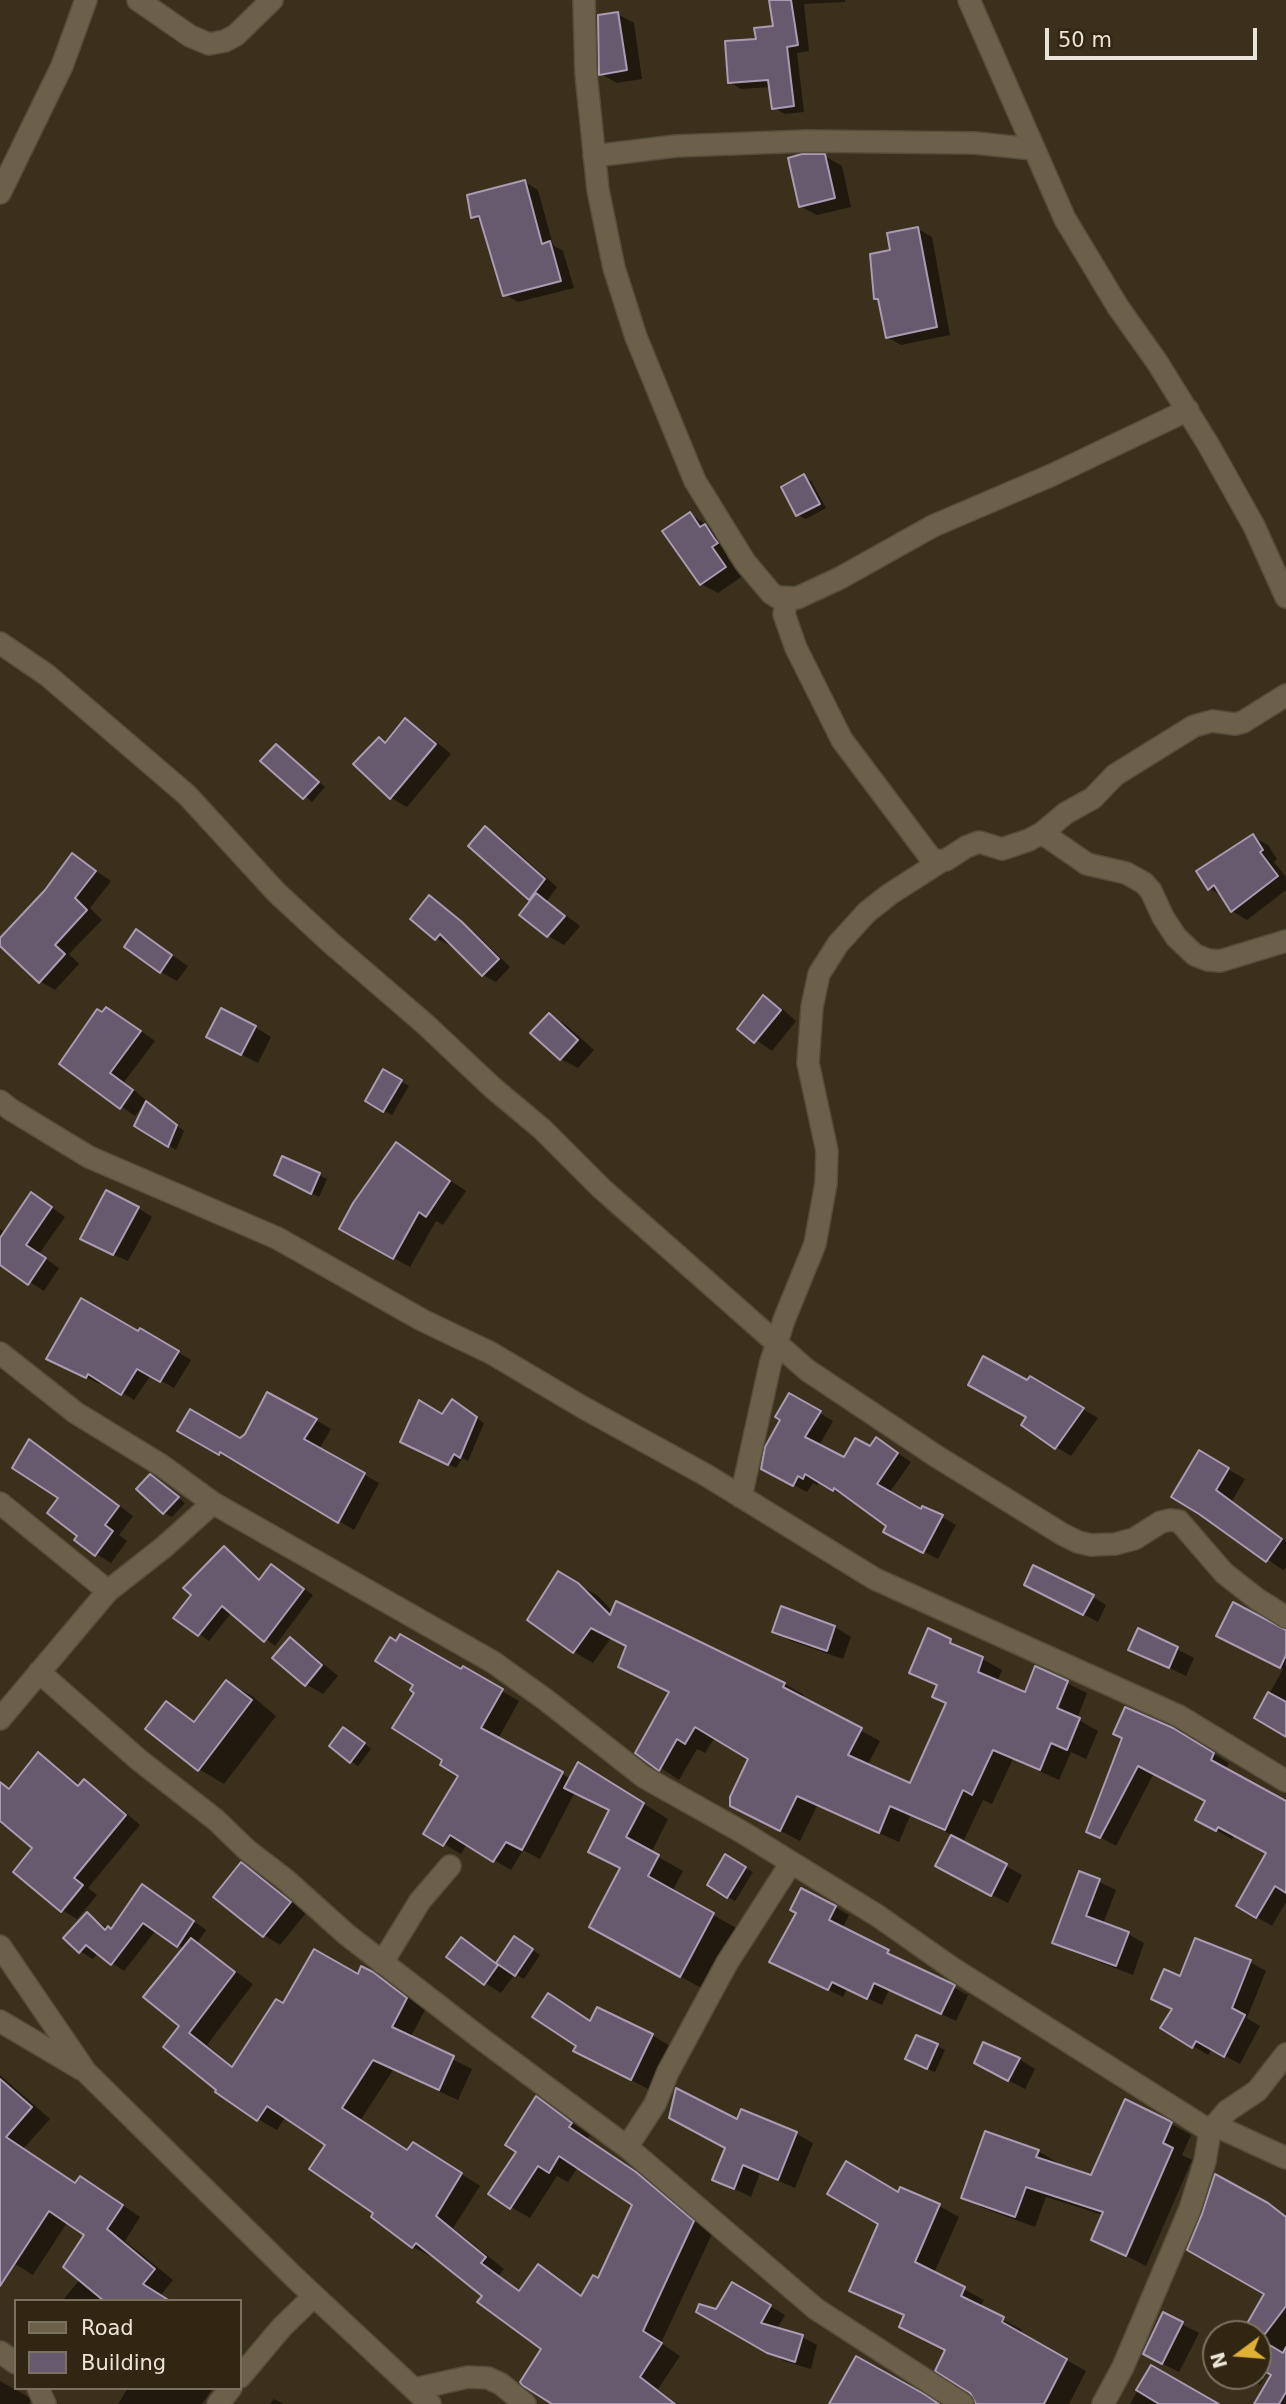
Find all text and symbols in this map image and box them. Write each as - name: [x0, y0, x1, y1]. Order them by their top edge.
- scale bar: [1048, 14, 1260, 58]
- text: 50 m: [1058, 28, 1112, 52]
- legend: [14, 2299, 242, 2390]
- text: Road: [81, 2316, 134, 2340]
- north arrow: [1202, 2320, 1272, 2390]
- text: N: [1206, 2350, 1232, 2371]
- text: Building: [81, 2351, 166, 2375]

